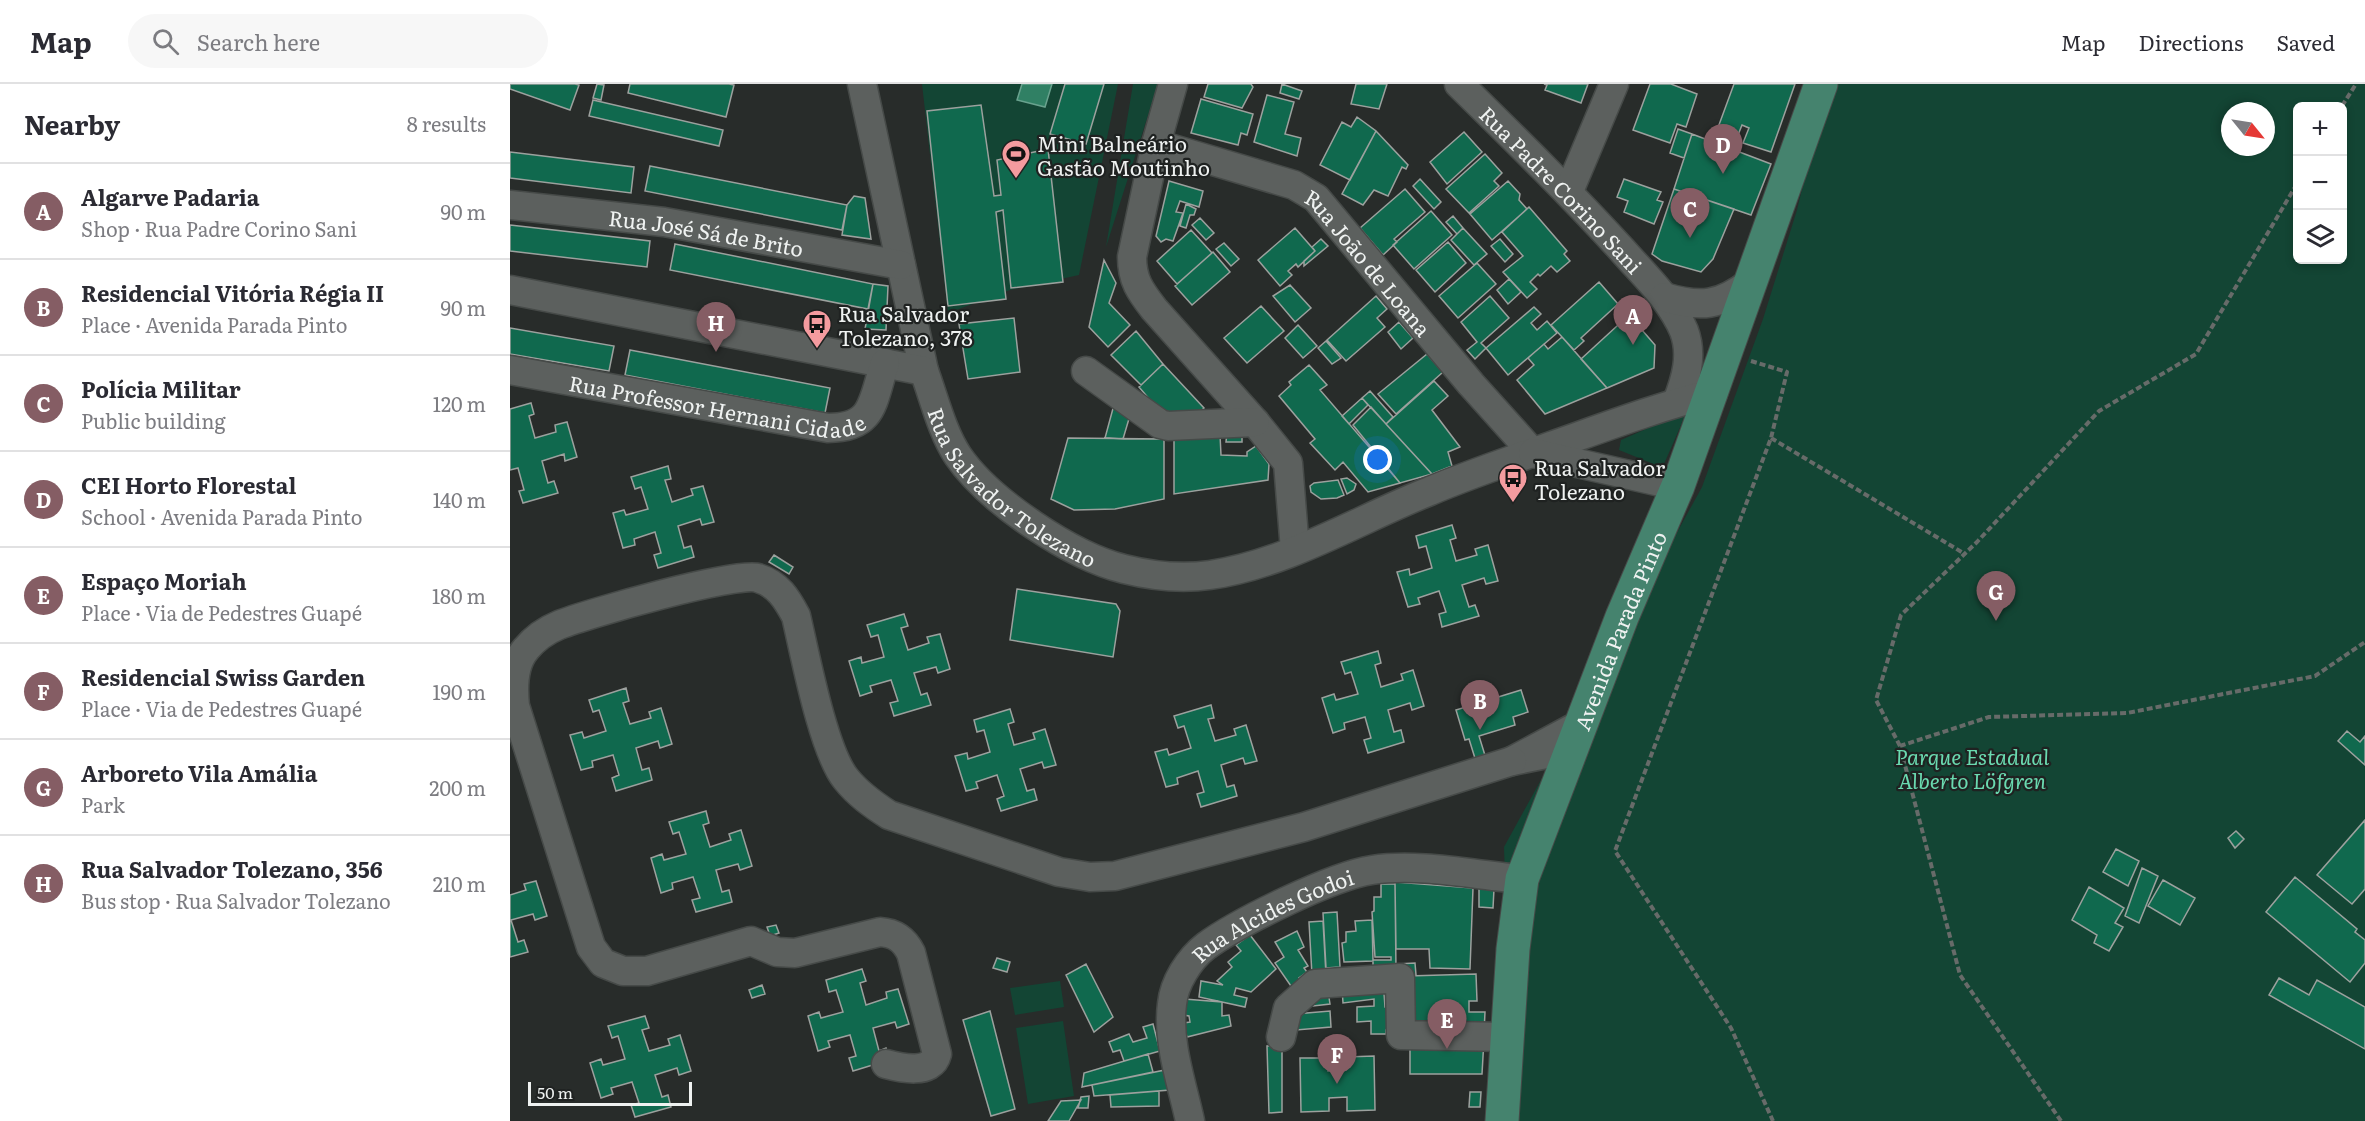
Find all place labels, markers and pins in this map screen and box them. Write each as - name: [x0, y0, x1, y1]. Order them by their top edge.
- pin: D: [1704, 124, 1742, 174]
- place label: Mini Balneário Gastão Moutinho: [1037, 127, 1210, 182]
- sports icon: Mini Balneário Gastão Moutinho: [1000, 138, 1032, 180]
- pin: C: [1670, 188, 1710, 238]
- pin: A: [1614, 296, 1652, 345]
- place label: Rua Salvador Tolezano, 378: [838, 297, 973, 352]
- pin: H: [696, 302, 736, 352]
- bus stop icon: Rua Salvador Tolezano, 378: [801, 308, 833, 350]
- place label: Rua Salvador Tolezano: [1534, 451, 1665, 506]
- bus stop icon: Rua Salvador Tolezano: [1497, 462, 1529, 504]
- pin: G: [1976, 572, 2016, 621]
- pin: B: [1460, 680, 1500, 730]
- pin: E: [1428, 1000, 1466, 1049]
- pin: F: [1318, 1034, 1356, 1084]

